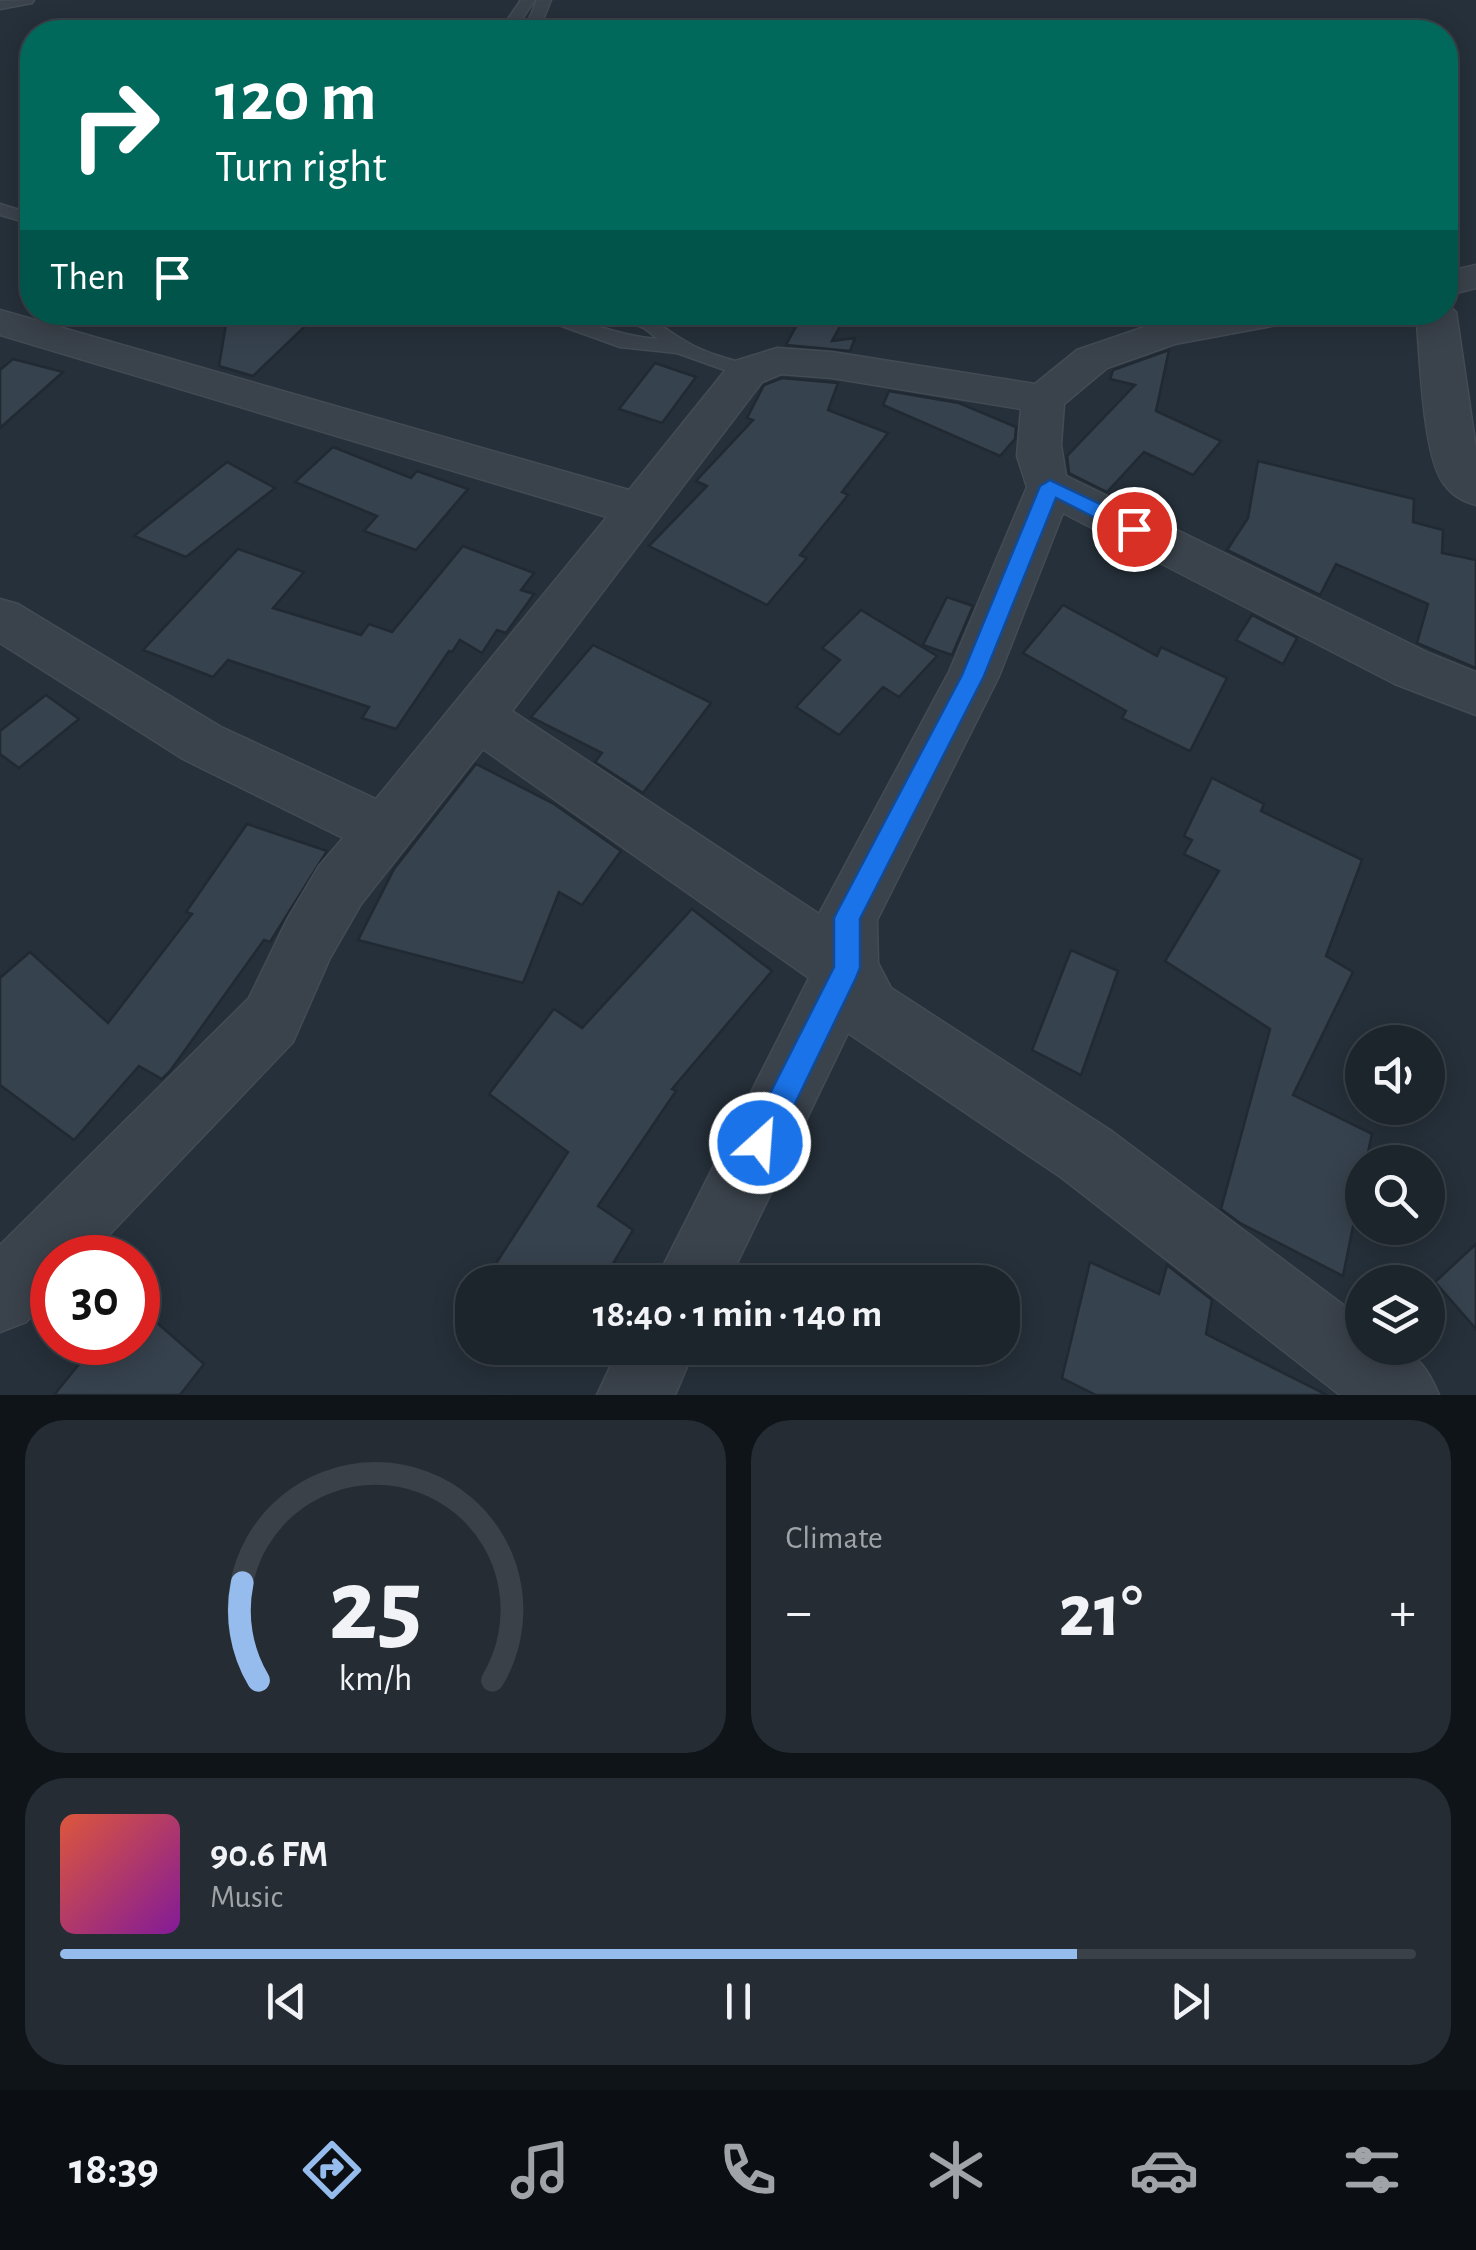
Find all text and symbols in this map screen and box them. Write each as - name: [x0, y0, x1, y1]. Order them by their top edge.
- icon: right: [50, 60, 180, 190]
- text: 120 m: [215, 63, 377, 133]
- text: Turn right: [215, 145, 387, 190]
- icon: arrive: [145, 250, 200, 305]
- text: Then: [50, 259, 125, 297]
- pin: [1092, 487, 1177, 572]
- icon: arrive: [1107, 502, 1162, 557]
- map controls: [1345, 1025, 1445, 1365]
- button: sound: [1345, 1025, 1445, 1125]
- position arrow: [708, 1091, 812, 1195]
- button: search: [1345, 1145, 1445, 1245]
- speed limit sign: 30: [30, 1235, 160, 1365]
- button: layers: [1345, 1265, 1445, 1365]
- text: 18:40 · 1 min · 140 m: [593, 1296, 882, 1334]
- text: Climate: [786, 1522, 883, 1554]
- text: 25: [328, 1555, 422, 1659]
- text: 21°: [1059, 1575, 1143, 1650]
- text: −: [786, 1585, 812, 1640]
- text: +: [1390, 1585, 1416, 1640]
- text: km/h: [338, 1661, 412, 1697]
- text: 90.6 FM: [210, 1836, 328, 1874]
- text: Music: [210, 1881, 283, 1913]
- icon: previous: [259, 1974, 314, 2029]
- icon: pause: [711, 1974, 766, 2029]
- icon: next: [1163, 1974, 1218, 2029]
- icon: directions: [297, 2135, 367, 2205]
- icon: music: [505, 2135, 575, 2205]
- icon: phone: [713, 2135, 783, 2205]
- icon: climate: [921, 2135, 991, 2205]
- icon: car: [1129, 2135, 1199, 2205]
- icon: filters: [1337, 2135, 1407, 2205]
- text: 18:39: [69, 2147, 159, 2192]

